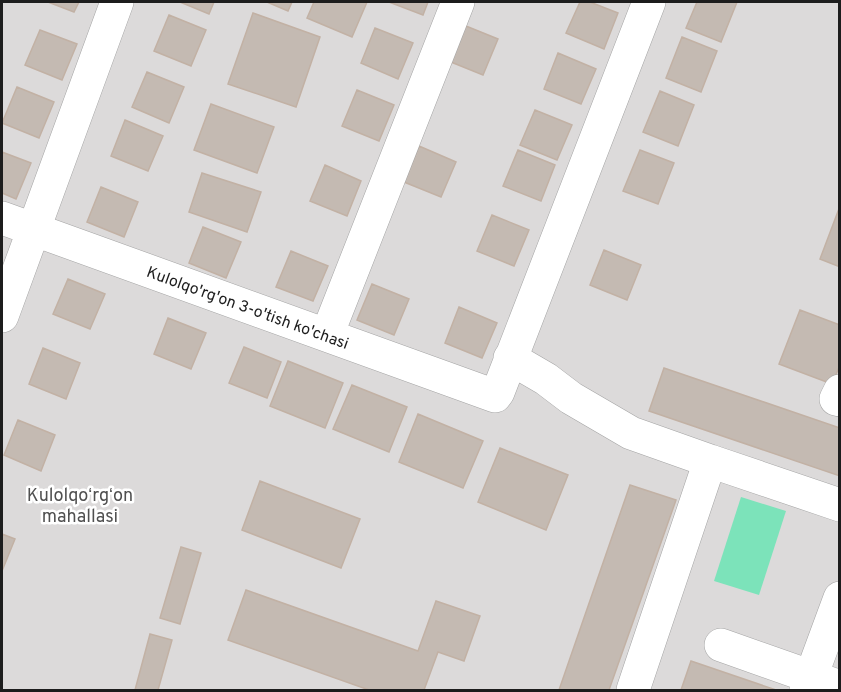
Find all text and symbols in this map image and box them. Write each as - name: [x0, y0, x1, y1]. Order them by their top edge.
- street label: Kulolqo'rg'on 3-o'tish ko'chasi: [143, 263, 351, 355]
- district label: Kulolqoʻrgʻon mahallasi: [27, 485, 133, 529]

